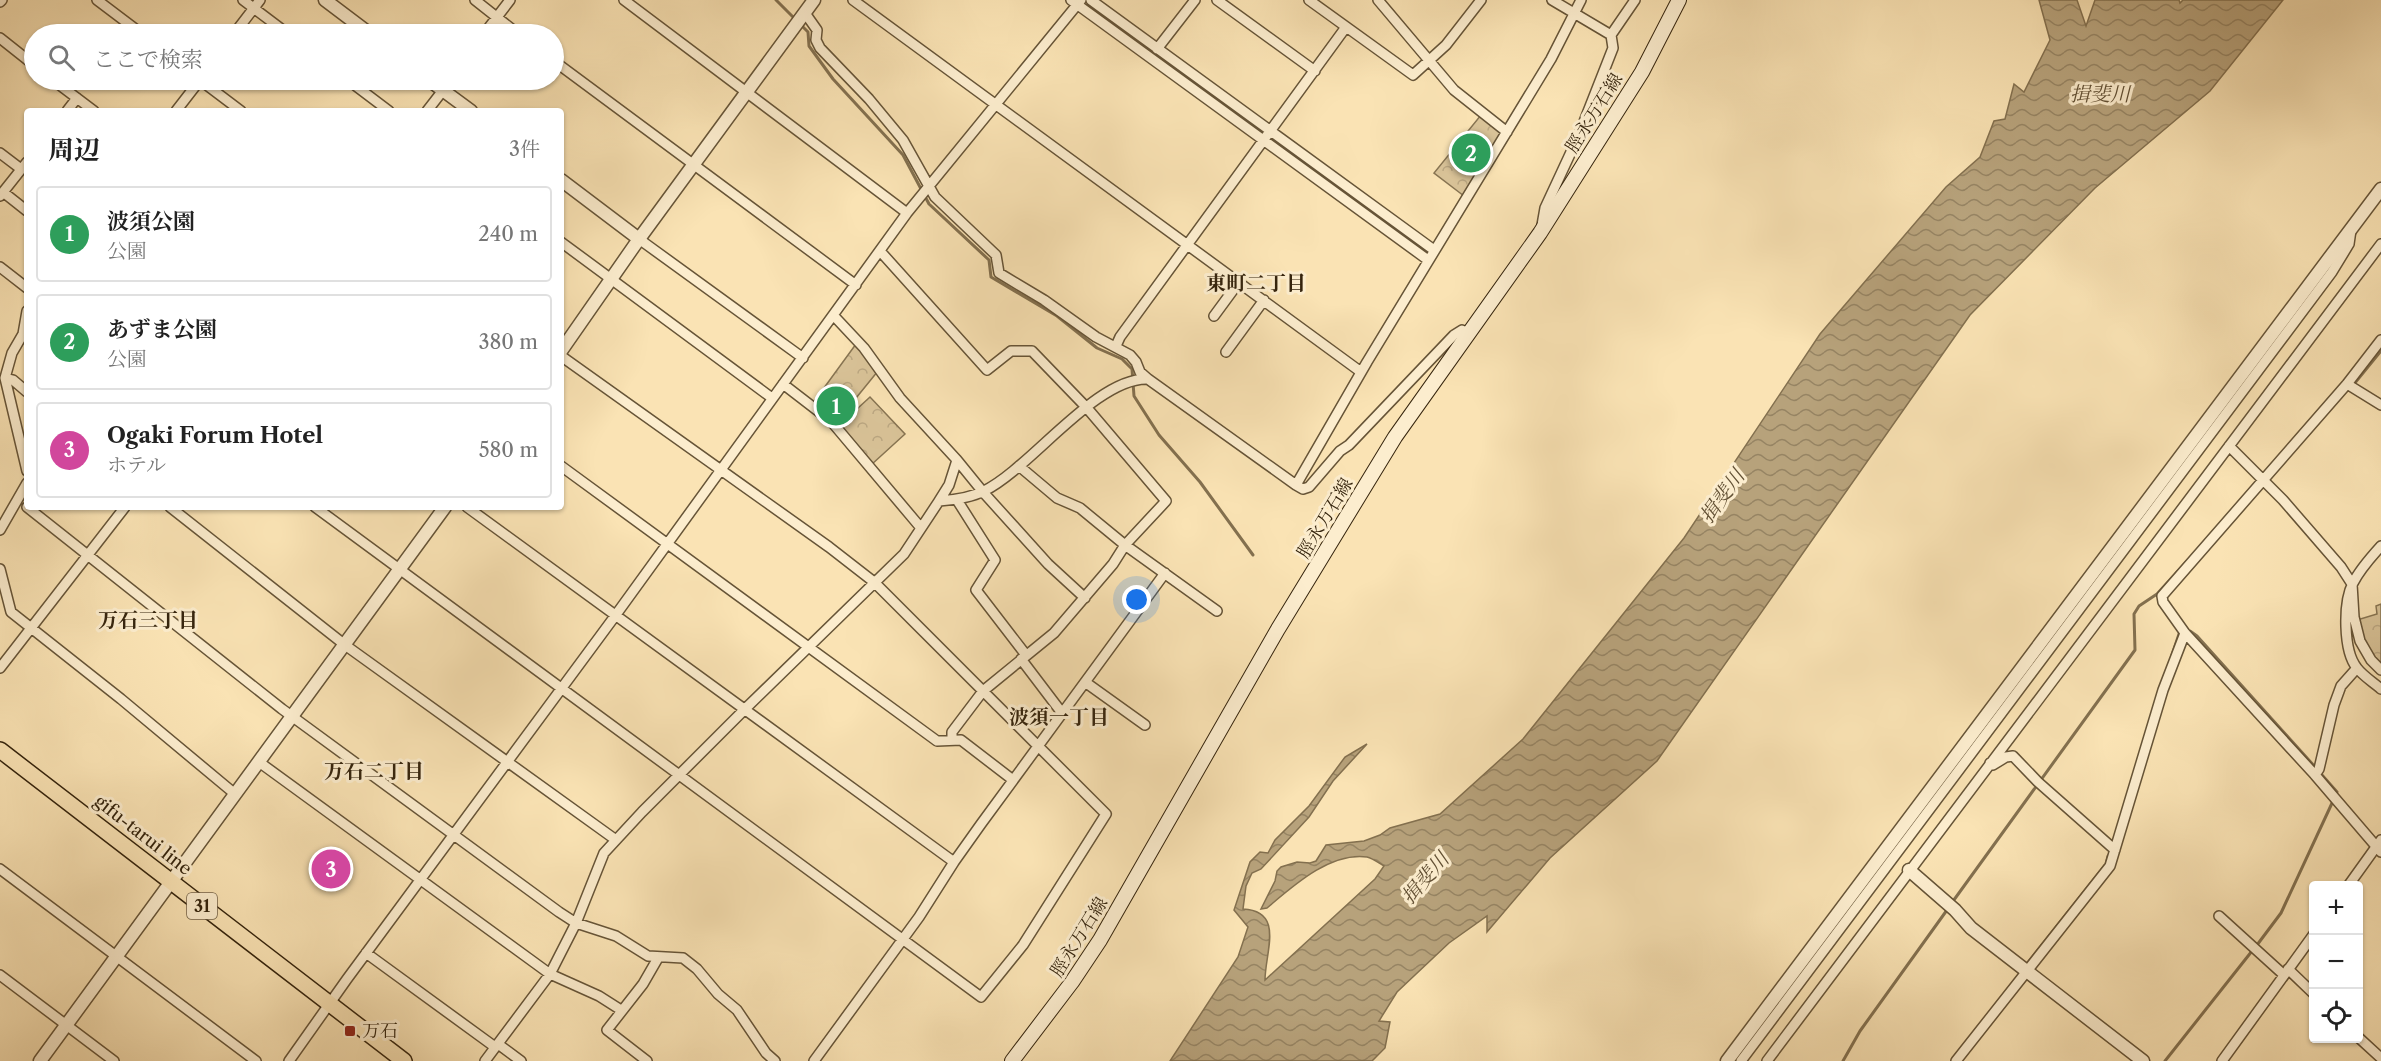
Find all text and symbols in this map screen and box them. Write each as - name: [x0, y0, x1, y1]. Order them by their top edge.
- search box: [24, 24, 564, 90]
- icon: search: [45, 41, 78, 74]
- text: ここで検索: [93, 46, 203, 73]
- street label: 脛永万石線: [1561, 69, 1627, 157]
- water label: 揖斐川: [2070, 82, 2132, 106]
- pin: 2: [1452, 130, 1490, 176]
- text: 周辺: [48, 134, 100, 166]
- text: 3件: [509, 137, 540, 161]
- text: 波須公園: [107, 208, 195, 235]
- text: 1: [65, 222, 74, 246]
- text: 240 m: [478, 222, 538, 246]
- text: 公園: [107, 239, 147, 263]
- district label: 東町二丁目: [1206, 271, 1306, 295]
- text: あずま公園: [107, 316, 217, 343]
- text: 2: [64, 330, 75, 354]
- text: 380 m: [479, 330, 538, 354]
- text: 公園: [107, 347, 147, 371]
- pin: 1: [816, 384, 856, 428]
- text: Ogaki Forum Hotel: [107, 422, 323, 449]
- text: 3: [64, 438, 75, 462]
- text: 580 m: [479, 438, 538, 462]
- text: ホテル: [107, 453, 166, 477]
- water label: 揖斐川: [1695, 463, 1751, 527]
- street label: 脛永万石線: [1292, 474, 1358, 562]
- your location: [1122, 585, 1151, 614]
- district label: 万石三丁目: [98, 608, 198, 632]
- district label: 波須一丁目: [1009, 705, 1109, 729]
- district label: 万石二丁目: [324, 759, 424, 783]
- street label: gifu-tarui line: [90, 790, 196, 880]
- pin: 3: [312, 846, 350, 892]
- water label: 揖斐川: [1396, 846, 1455, 909]
- map controls: [2309, 881, 2363, 1043]
- button: +: [2309, 881, 2363, 935]
- road number: 31: [187, 893, 217, 919]
- street label: 脛永万石線: [1046, 893, 1112, 981]
- button: −: [2309, 935, 2363, 989]
- button: locate: [2309, 989, 2363, 1043]
- place label: 万石: [362, 1020, 398, 1042]
- marker: 万石: [343, 1024, 357, 1038]

